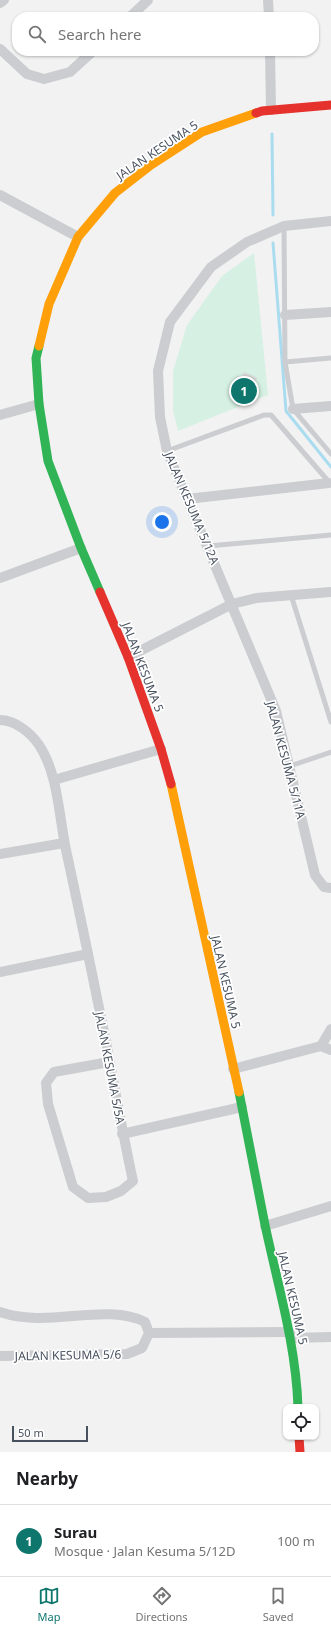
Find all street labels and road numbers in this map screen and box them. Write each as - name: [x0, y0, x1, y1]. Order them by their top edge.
- street label: JALAN KESUMA 5: [112, 116, 201, 184]
- street label: JALAN KESUMA 5/12A: [160, 448, 224, 567]
- street label: JALAN KESUMA 5: [118, 619, 168, 715]
- street label: JALAN KESUMA 5/11A: [262, 698, 310, 821]
- street label: JALAN KESUMA 5: [207, 933, 245, 1030]
- street label: JALAN KESUMA 5/5A: [91, 1009, 129, 1126]
- street label: JALAN KESUMA 5: [274, 1249, 312, 1346]
- street label: JALAN KESUMA 5/6: [14, 1346, 122, 1364]

